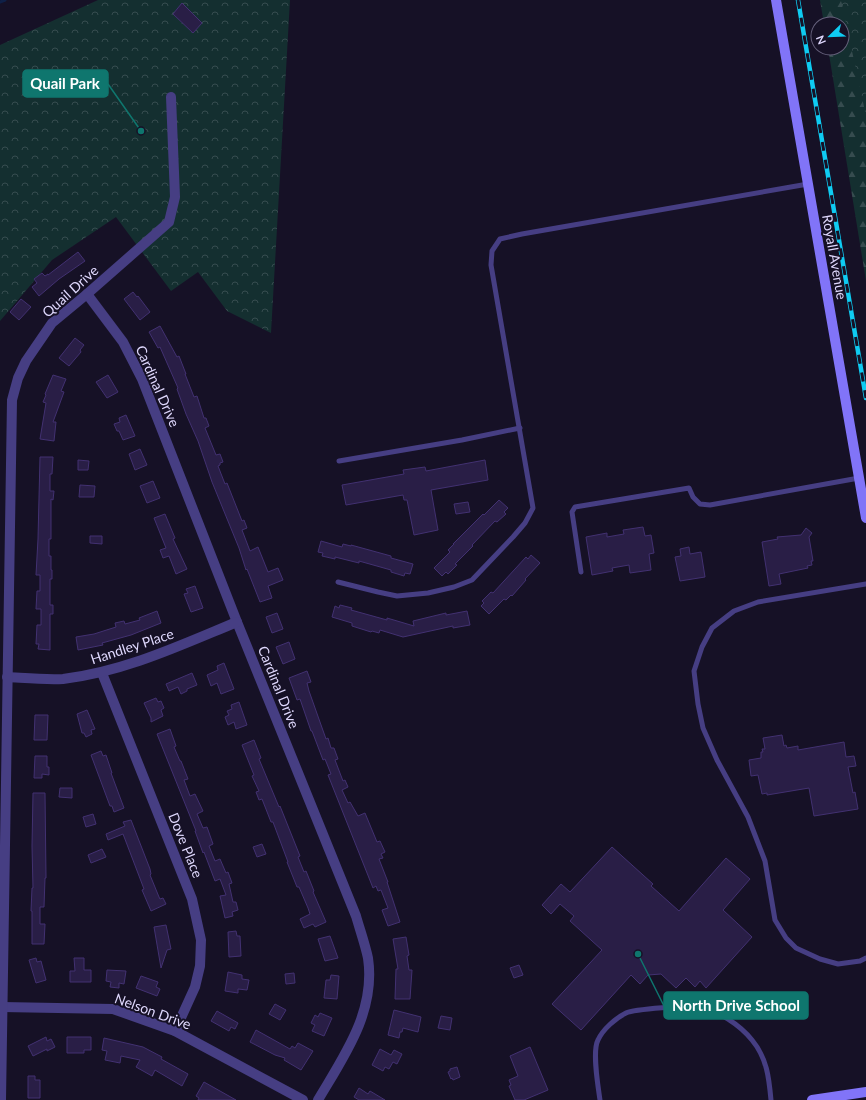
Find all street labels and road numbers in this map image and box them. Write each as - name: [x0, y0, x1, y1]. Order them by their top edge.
- street label: Royall Avenue: [819, 213, 851, 301]
- street label: Quail Drive: [38, 261, 102, 321]
- street label: Cardinal Drive: [132, 343, 184, 429]
- street label: Handley Place: [88, 625, 176, 667]
- street label: Cardinal Drive: [255, 643, 303, 731]
- street label: Dove Place: [165, 810, 207, 880]
- street label: Nelson Drive: [113, 989, 193, 1033]

